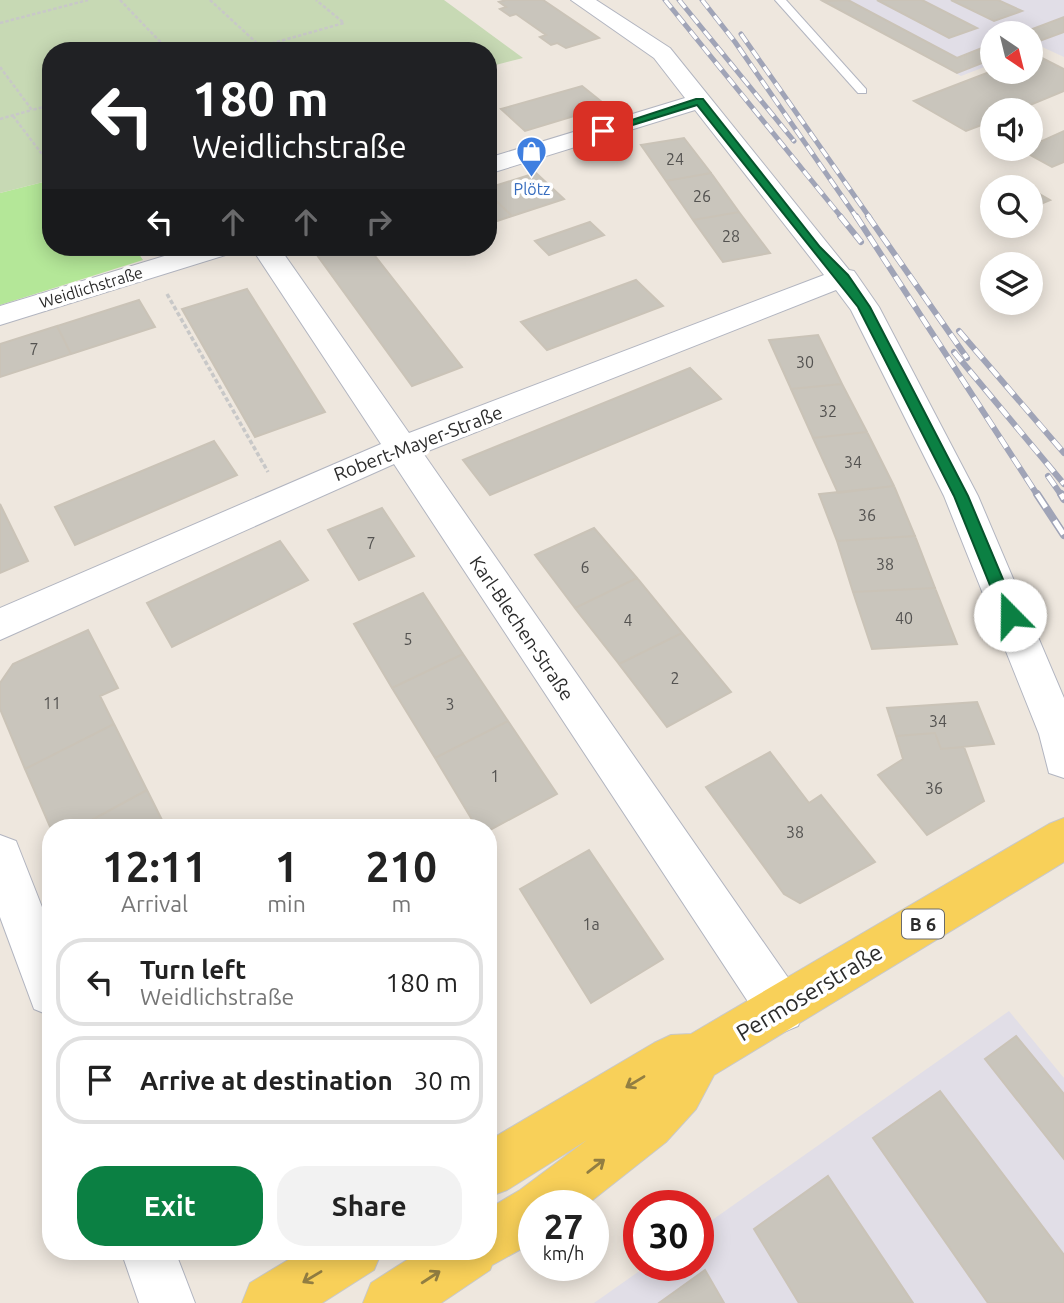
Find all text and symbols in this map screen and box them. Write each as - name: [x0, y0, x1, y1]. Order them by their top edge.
- north arrow: [980, 21, 1043, 84]
- map controls: [980, 21, 1043, 315]
- icon: left: [77, 70, 168, 161]
- text: 180 m: [192, 70, 329, 125]
- button: sound: [980, 98, 1043, 161]
- pin: [573, 101, 633, 161]
- icon: arrive: [584, 112, 622, 150]
- text: Weidlichstraße: [192, 128, 407, 164]
- shop icon: Plötz: [515, 135, 549, 179]
- house number: 24: [666, 150, 684, 168]
- button: search: [980, 175, 1043, 238]
- place label: Plötz: [514, 180, 550, 198]
- house number: 26: [693, 187, 711, 205]
- icon: left: [141, 203, 179, 241]
- icon: ahead: [214, 203, 252, 241]
- icon: ahead: [287, 203, 325, 241]
- icon: right: [360, 203, 398, 241]
- house number: 28: [722, 227, 740, 245]
- button: layers: [980, 252, 1043, 315]
- street label: Weidlichstraße: [37, 263, 145, 311]
- house number: 7: [29, 340, 39, 358]
- house number: 30: [796, 353, 814, 371]
- street label: Robert-Mayer-Straße: [331, 401, 505, 485]
- house number: 32: [819, 402, 837, 420]
- house number: 34: [844, 453, 862, 471]
- house number: 36: [858, 506, 876, 524]
- house number: 7: [366, 534, 376, 552]
- street label: Karl-Blechen-Straße: [466, 552, 578, 704]
- house number: 38: [876, 555, 894, 573]
- house number: 6: [580, 558, 590, 576]
- position arrow: [973, 578, 1047, 652]
- house number: 40: [895, 609, 913, 627]
- house number: 4: [623, 611, 633, 629]
- house number: 5: [403, 630, 413, 648]
- house number: 2: [670, 669, 680, 687]
- house number: 11: [43, 694, 61, 712]
- house number: 3: [445, 695, 455, 713]
- house number: 34: [929, 712, 947, 730]
- house number: 1: [490, 767, 500, 785]
- house number: 36: [925, 779, 943, 797]
- house number: 38: [786, 823, 804, 841]
- text: 12:11: [102, 843, 207, 890]
- text: 1: [275, 843, 298, 890]
- text: 210: [366, 843, 437, 890]
- text: Arrival: [121, 891, 188, 916]
- text: min: [267, 891, 306, 916]
- text: m: [391, 891, 411, 916]
- road number: B 6: [902, 909, 944, 939]
- house number: 1a: [582, 915, 600, 933]
- street label: Permoserstraße: [732, 939, 886, 1045]
- text: Turn left: [140, 955, 246, 984]
- icon: left: [81, 963, 119, 1001]
- text: 180 m: [386, 968, 458, 997]
- text: Weidlichstraße: [140, 984, 294, 1009]
- icon: arrive: [81, 1061, 119, 1099]
- text: Arrive at destination: [140, 1066, 393, 1095]
- text: 30 m: [414, 1066, 471, 1095]
- one-way arrow: [626, 1075, 646, 1089]
- one-way arrow: [586, 1158, 604, 1173]
- button: Exit: [77, 1166, 263, 1246]
- button: Share: [277, 1166, 462, 1246]
- speed limit sign: 30: [623, 1190, 714, 1281]
- text: 27: [544, 1206, 583, 1246]
- text: km/h: [543, 1243, 584, 1263]
- one-way arrow: [421, 1270, 440, 1285]
- one-way arrow: [303, 1271, 323, 1285]

